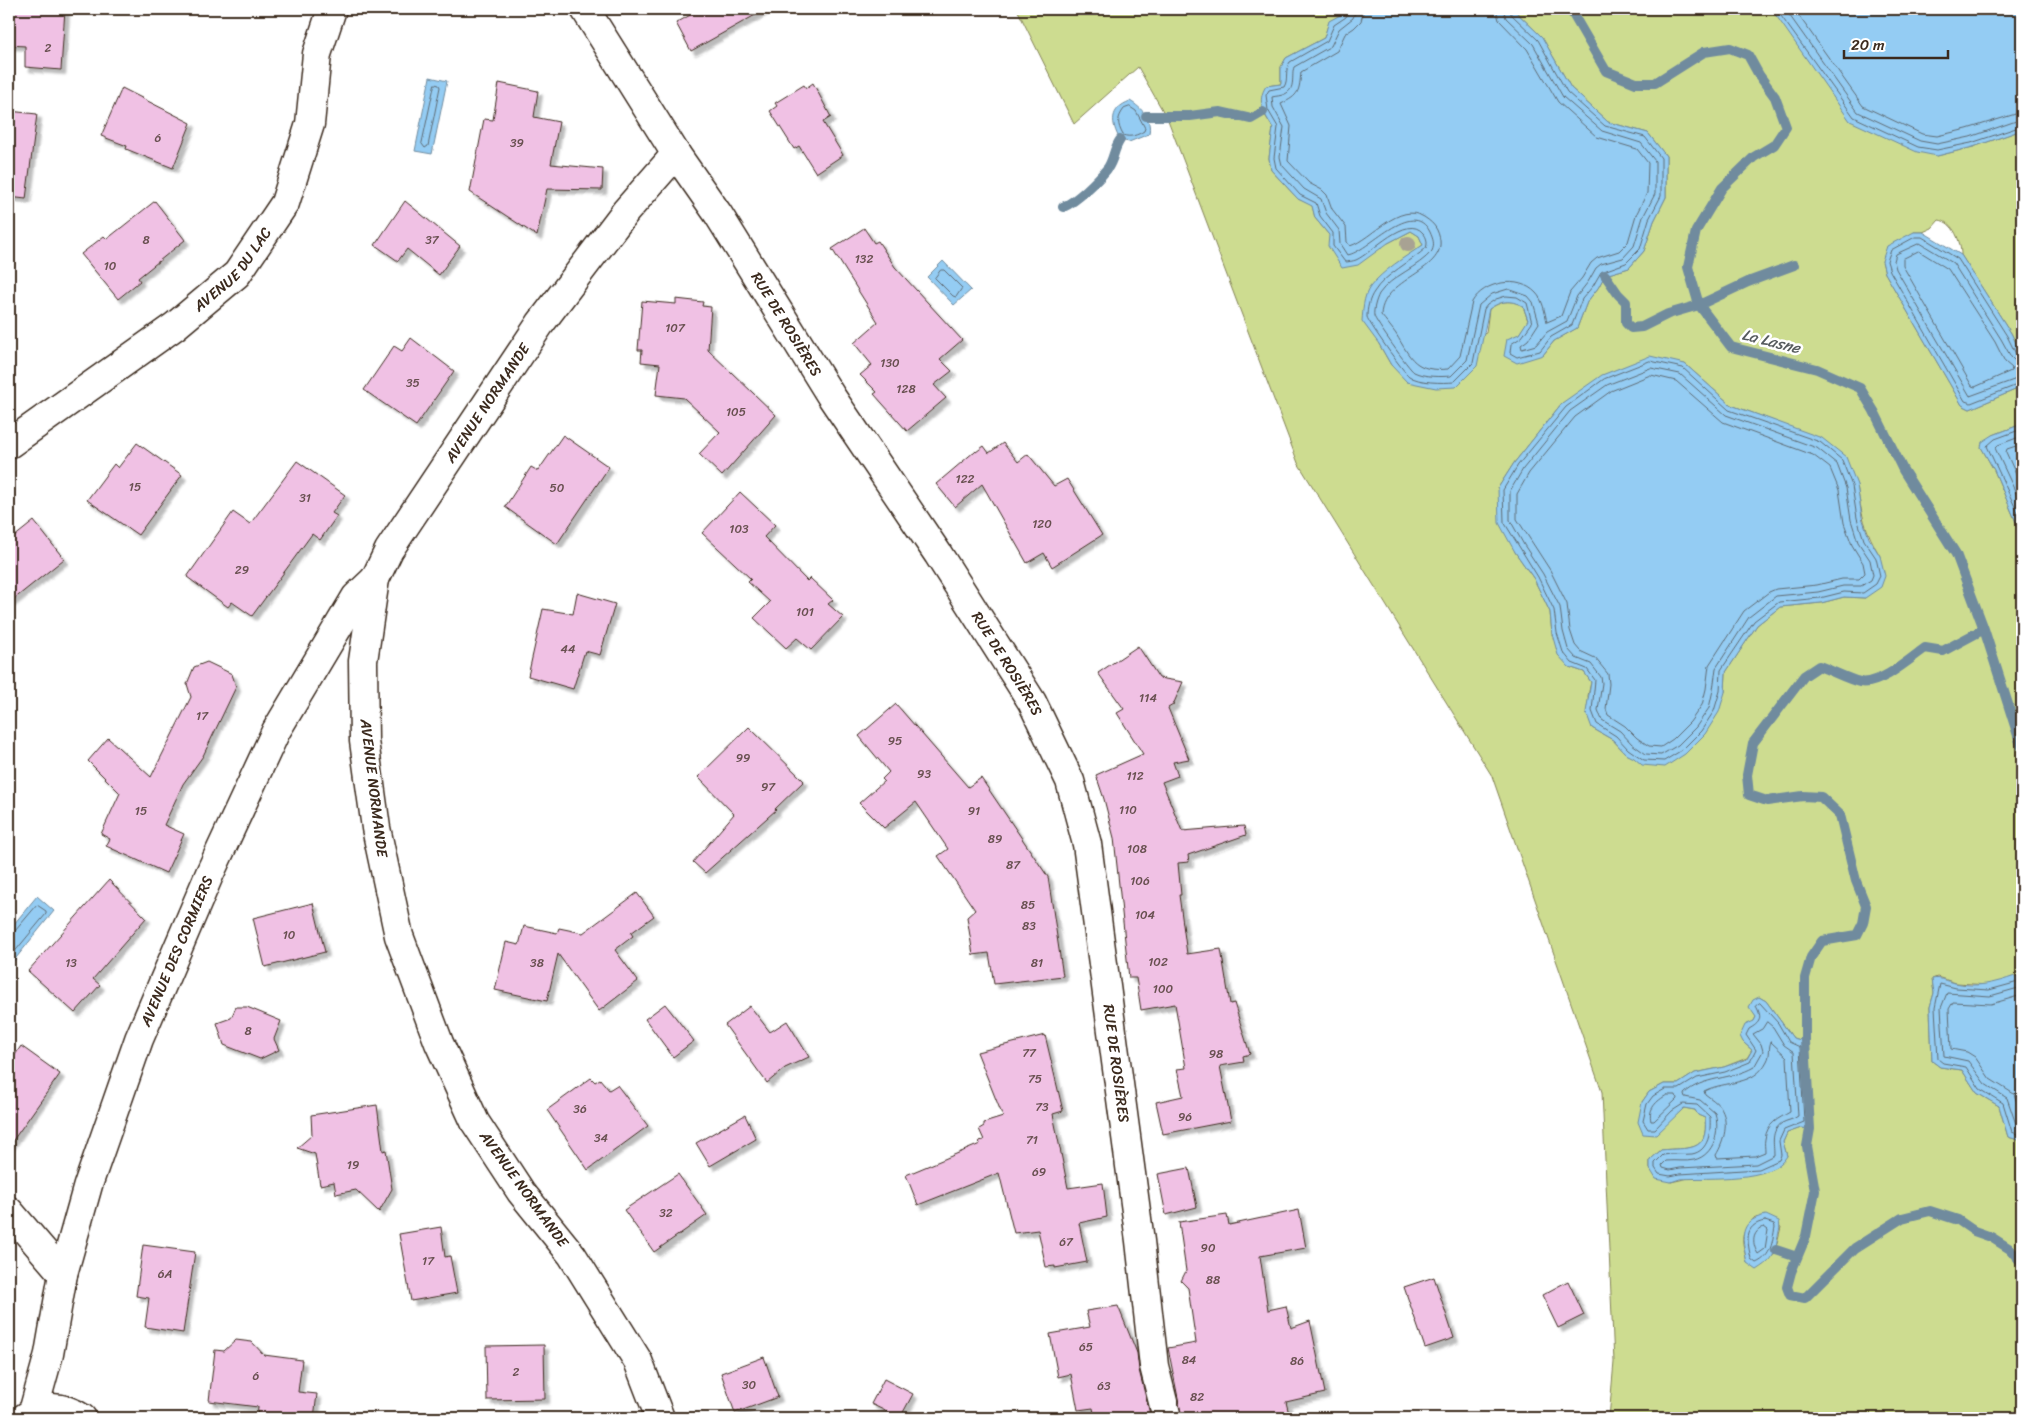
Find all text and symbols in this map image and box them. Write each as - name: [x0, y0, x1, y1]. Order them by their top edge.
- scale bar: [1844, 28, 1947, 60]
- text: 20 m: [1851, 32, 1885, 58]
- house number: 2: [45, 37, 52, 59]
- house number: 6: [155, 127, 162, 149]
- house number: 39: [510, 132, 524, 154]
- street label: AVENUE DU LAC: [187, 221, 279, 319]
- house number: 8: [142, 229, 150, 251]
- house number: 37: [425, 229, 440, 251]
- house number: 132: [855, 248, 873, 270]
- house number: 10: [104, 255, 117, 277]
- street label: RUE DE ROSIÈRES: [744, 267, 829, 381]
- house number: 107: [665, 317, 686, 339]
- water label: La Lasne: [1739, 320, 1805, 363]
- street label: AVENUE NORMANDE: [437, 336, 538, 469]
- house number: 130: [880, 352, 900, 374]
- house number: 35: [406, 372, 420, 394]
- house number: 128: [896, 378, 916, 400]
- house number: 105: [726, 401, 746, 423]
- house number: 122: [956, 468, 975, 490]
- house number: 15: [129, 476, 141, 498]
- house number: 50: [550, 477, 565, 499]
- house number: 31: [299, 487, 311, 509]
- house number: 120: [1032, 513, 1052, 535]
- house number: 103: [729, 518, 749, 540]
- house number: 29: [235, 559, 249, 581]
- house number: 101: [796, 601, 814, 623]
- street label: RUE DE ROSIÈRES: [965, 606, 1050, 720]
- house number: 44: [560, 638, 576, 660]
- house number: 114: [1139, 687, 1157, 709]
- house number: 17: [196, 705, 209, 727]
- street label: AVENUE NORMANDE: [352, 716, 396, 860]
- house number: 95: [888, 730, 902, 752]
- house number: 99: [736, 747, 750, 769]
- house number: 93: [917, 763, 931, 785]
- house number: 112: [1126, 765, 1144, 787]
- house number: 97: [761, 776, 776, 798]
- house number: 110: [1119, 799, 1137, 821]
- house number: 15: [135, 800, 147, 822]
- house number: 91: [968, 800, 980, 822]
- house number: 89: [988, 828, 1002, 850]
- house number: 108: [1127, 838, 1147, 860]
- house number: 87: [1006, 854, 1021, 876]
- house number: 106: [1130, 870, 1150, 892]
- street label: AVENUE DES CORMIERS: [132, 872, 220, 1032]
- house number: 85: [1021, 894, 1035, 916]
- house number: 104: [1135, 904, 1156, 926]
- house number: 83: [1022, 915, 1036, 937]
- house number: 10: [283, 924, 296, 946]
- house number: 102: [1148, 951, 1168, 973]
- house number: 13: [65, 952, 77, 974]
- house number: 38: [530, 952, 544, 974]
- house number: 81: [1031, 952, 1043, 974]
- house number: 100: [1153, 978, 1174, 1000]
- street label: RUE DE ROSIÈRES: [1096, 1003, 1137, 1124]
- house number: 8: [244, 1020, 252, 1042]
- house number: 77: [1022, 1042, 1037, 1064]
- house number: 98: [1209, 1043, 1223, 1065]
- house number: 75: [1028, 1068, 1042, 1090]
- house number: 73: [1035, 1096, 1049, 1118]
- house number: 36: [573, 1098, 587, 1120]
- house number: 96: [1178, 1106, 1192, 1128]
- street label: AVENUE NORMANDE: [472, 1124, 576, 1254]
- house number: 34: [594, 1127, 609, 1149]
- house number: 71: [1026, 1129, 1038, 1151]
- house number: 19: [347, 1154, 359, 1176]
- house number: 69: [1032, 1161, 1046, 1183]
- house number: 32: [659, 1202, 673, 1224]
- house number: 67: [1059, 1231, 1074, 1253]
- house number: 90: [1201, 1237, 1216, 1259]
- house number: 17: [422, 1250, 435, 1272]
- house number: 6A: [158, 1263, 172, 1285]
- house number: 88: [1206, 1269, 1220, 1291]
- house number: 65: [1079, 1336, 1093, 1358]
- house number: 84: [1182, 1349, 1197, 1371]
- house number: 86: [1290, 1350, 1304, 1372]
- house number: 2: [513, 1361, 520, 1383]
- house number: 6: [253, 1365, 260, 1387]
- house number: 30: [742, 1374, 756, 1396]
- house number: 63: [1097, 1375, 1111, 1397]
- house number: 82: [1190, 1386, 1204, 1408]

